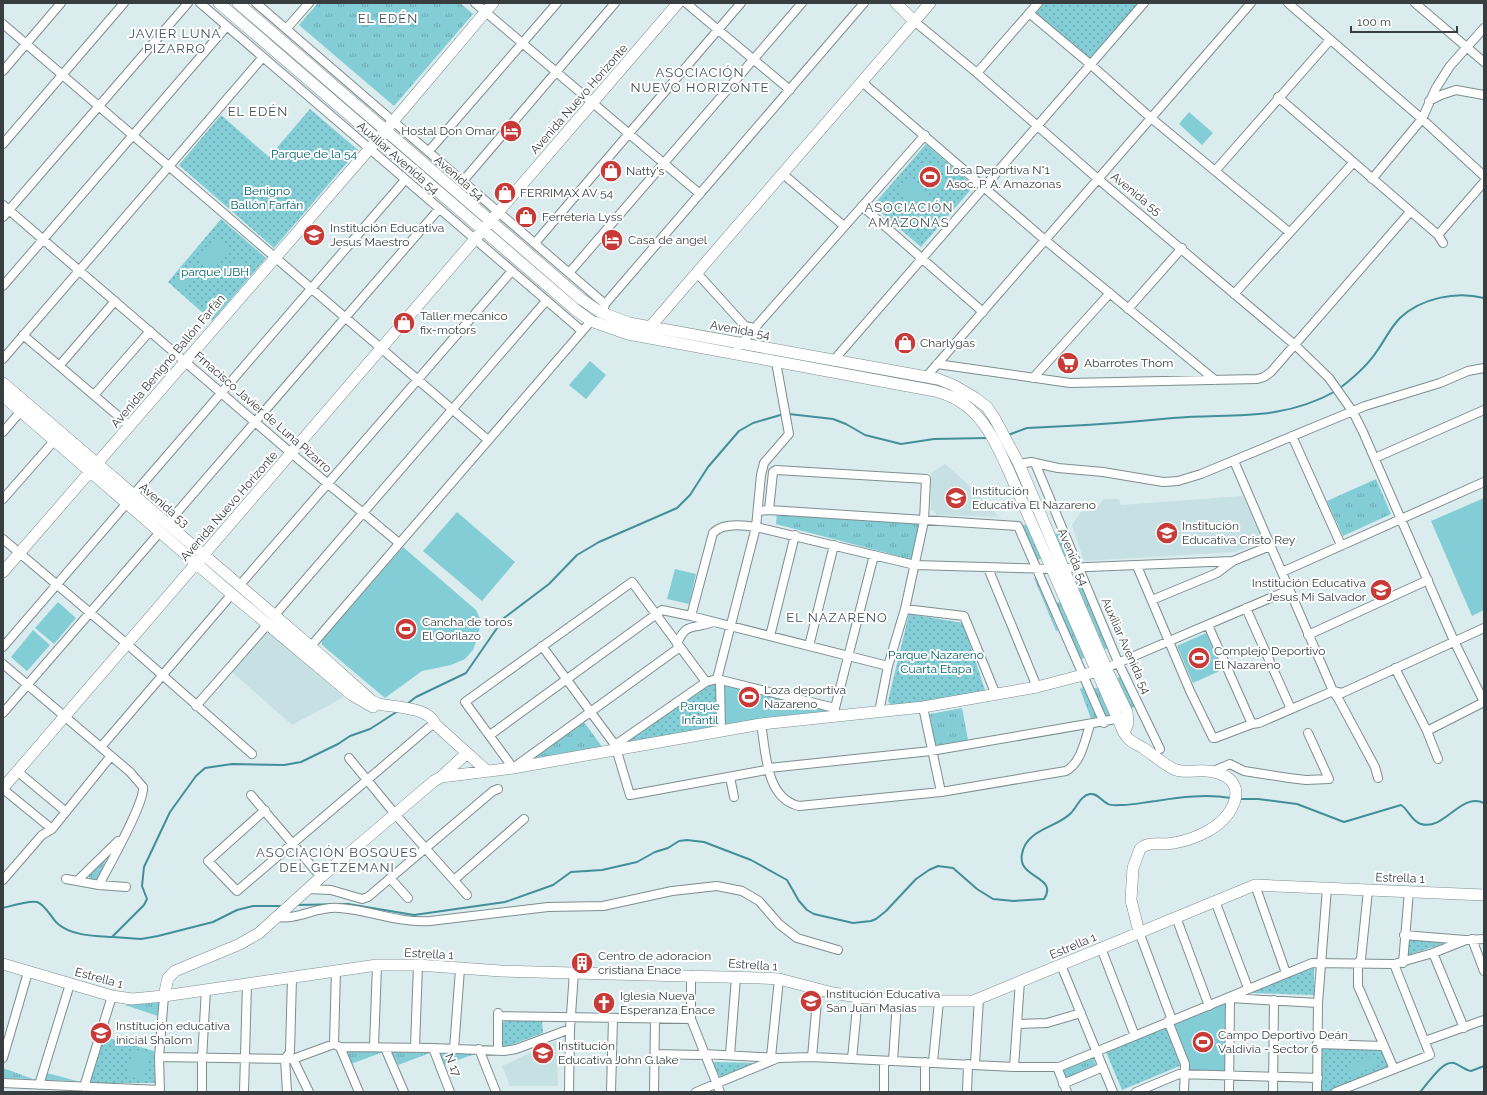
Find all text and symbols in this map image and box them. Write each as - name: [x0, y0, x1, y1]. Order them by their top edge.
- scale bar: [1351, 8, 1457, 34]
- district label: EL EDÉN: [358, 11, 418, 26]
- text: 100 m: [1357, 15, 1391, 29]
- district label: JAVIER LUNA PIZARRO: [129, 26, 221, 56]
- street label: Avenida Nuevo Horizonte: [528, 41, 630, 157]
- district label: ASOCIACIÓN NUEVO HORIZONTE: [631, 65, 770, 95]
- district label: EL EDÉN: [228, 104, 288, 119]
- hotel icon: Hostal Don Omar: [498, 118, 524, 144]
- street label: Auxiliar Avenida 54: [354, 119, 442, 198]
- place label: Hostal Don Omar: [401, 124, 497, 138]
- park label: Parque de la 54: [271, 147, 358, 161]
- street label: Avenida 54: [431, 153, 487, 203]
- shop icon: Natty's: [598, 158, 624, 184]
- place label: Losa Deportiva N°1 Asoc. P. A. Amazonas: [946, 163, 1061, 191]
- place label: Natty's: [626, 164, 664, 178]
- sports icon: Losa Deportiva N°1 Asoc. P. A. Amazonas: [917, 164, 943, 190]
- street label: Avenida 55: [1108, 169, 1164, 219]
- shop icon: FERRIMAX AV 54: [492, 180, 518, 206]
- park label: Benigno Ballón Farfán: [231, 184, 303, 212]
- place label: FERRIMAX AV 54: [520, 186, 614, 200]
- district label: ASOCIACIÓN AMAZONAS: [865, 200, 953, 230]
- shop icon: Ferreteria Lyss: [513, 204, 539, 230]
- place label: Ferreteria Lyss: [542, 210, 623, 224]
- place label: Institución Educativa Jesus Maestro: [330, 221, 444, 249]
- school or university icon: Institución Educativa Jesus Maestro: [301, 222, 327, 248]
- hotel icon: Casa de angel: [599, 227, 625, 253]
- place label: Casa de angel: [628, 233, 708, 247]
- park label: parque IJBH: [181, 265, 249, 279]
- street label: Avenida Benigno Ballón Farfán: [108, 292, 228, 430]
- place label: Taller mecanico fix-motors: [420, 309, 508, 337]
- shop icon: Taller mecanico fix-motors: [391, 310, 417, 336]
- street label: Avenida 54: [709, 318, 772, 342]
- shop icon: Charlygas: [892, 330, 918, 356]
- place label: Charlygas: [920, 336, 975, 350]
- street label: Frnacisco Javier de Luna Pizarro: [192, 349, 334, 475]
- supermarket icon: Abarrotes Thom: [1055, 350, 1081, 376]
- place label: Abarrotes Thom: [1084, 356, 1173, 370]
- street label: Avenida Nuevo Horizonte: [178, 448, 280, 564]
- street label: Avenida 53: [137, 480, 191, 530]
- place label: Institución Educativa El Nazareno: [972, 484, 1096, 512]
- school or university icon: Institución Educativa El Nazareno: [943, 485, 969, 511]
- place label: Institución Educativa Cristo Rey: [1182, 519, 1296, 547]
- school or university icon: Institución Educativa Cristo Rey: [1154, 520, 1180, 546]
- street label: Avenida 54: [1055, 526, 1091, 588]
- place label: Institución Educativa Jesus Mi Salvador: [1252, 576, 1367, 604]
- school or university icon: Institución Educativa Jesus Mi Salvador: [1368, 577, 1394, 603]
- street label: Auxiliar Avenida 54: [1099, 596, 1154, 697]
- district label: EL NAZARENO: [786, 610, 888, 625]
- place label: Cancha de toros El Qorilazo: [422, 615, 513, 643]
- sports icon: Cancha de toros El Qorilazo: [393, 616, 419, 642]
- place label: Complejo Deportivo El Nazareno: [1214, 644, 1325, 672]
- sports icon: Complejo Deportivo El Nazareno: [1186, 645, 1212, 671]
- park label: Parque Nazareno Cuarta Etapa: [888, 648, 984, 676]
- place label: Loza deportiva Nazareno: [764, 683, 846, 711]
- sports icon: Loza deportiva Nazareno: [736, 684, 762, 710]
- park label: Parque Infantil: [680, 699, 720, 727]
- district label: ASOCIACIÓN BOSQUES DEL GETZEMANI: [256, 845, 418, 875]
- street label: Estrella 1: [1375, 870, 1425, 886]
- street label: Estrella 1: [1048, 930, 1098, 962]
- street label: Estrella 1: [404, 946, 454, 962]
- place label: Centro de adoracion cristiana Enace: [598, 949, 711, 977]
- building icon: Centro de adoracion cristiana Enace: [569, 950, 595, 976]
- street label: Estrella 1: [728, 956, 778, 974]
- street label: Estrella 1: [73, 965, 125, 991]
- place label: Institución Educativa San Juan Masias: [826, 987, 940, 1015]
- school or university icon: Institución Educativa San Juan Masias: [798, 988, 824, 1014]
- place label: Iglesia Nueva Esperanza Enace: [620, 989, 715, 1017]
- church icon: Iglesia Nueva Esperanza Enace: [591, 990, 617, 1016]
- place label: Institución educativa inicial Shalom: [116, 1019, 230, 1047]
- school or university icon: Institución educativa inicial Shalom: [88, 1020, 114, 1046]
- place label: Campo Deportivo Deán Valdivia - Sector 6: [1218, 1028, 1348, 1056]
- sports icon: Campo Deportivo Deán Valdivia - Sector 6: [1190, 1029, 1216, 1055]
- place label: Institución Educativa John G.lake: [558, 1039, 679, 1067]
- school or university icon: Institución Educativa John G.lake: [530, 1040, 556, 1066]
- street label: N 17: [442, 1051, 464, 1079]

